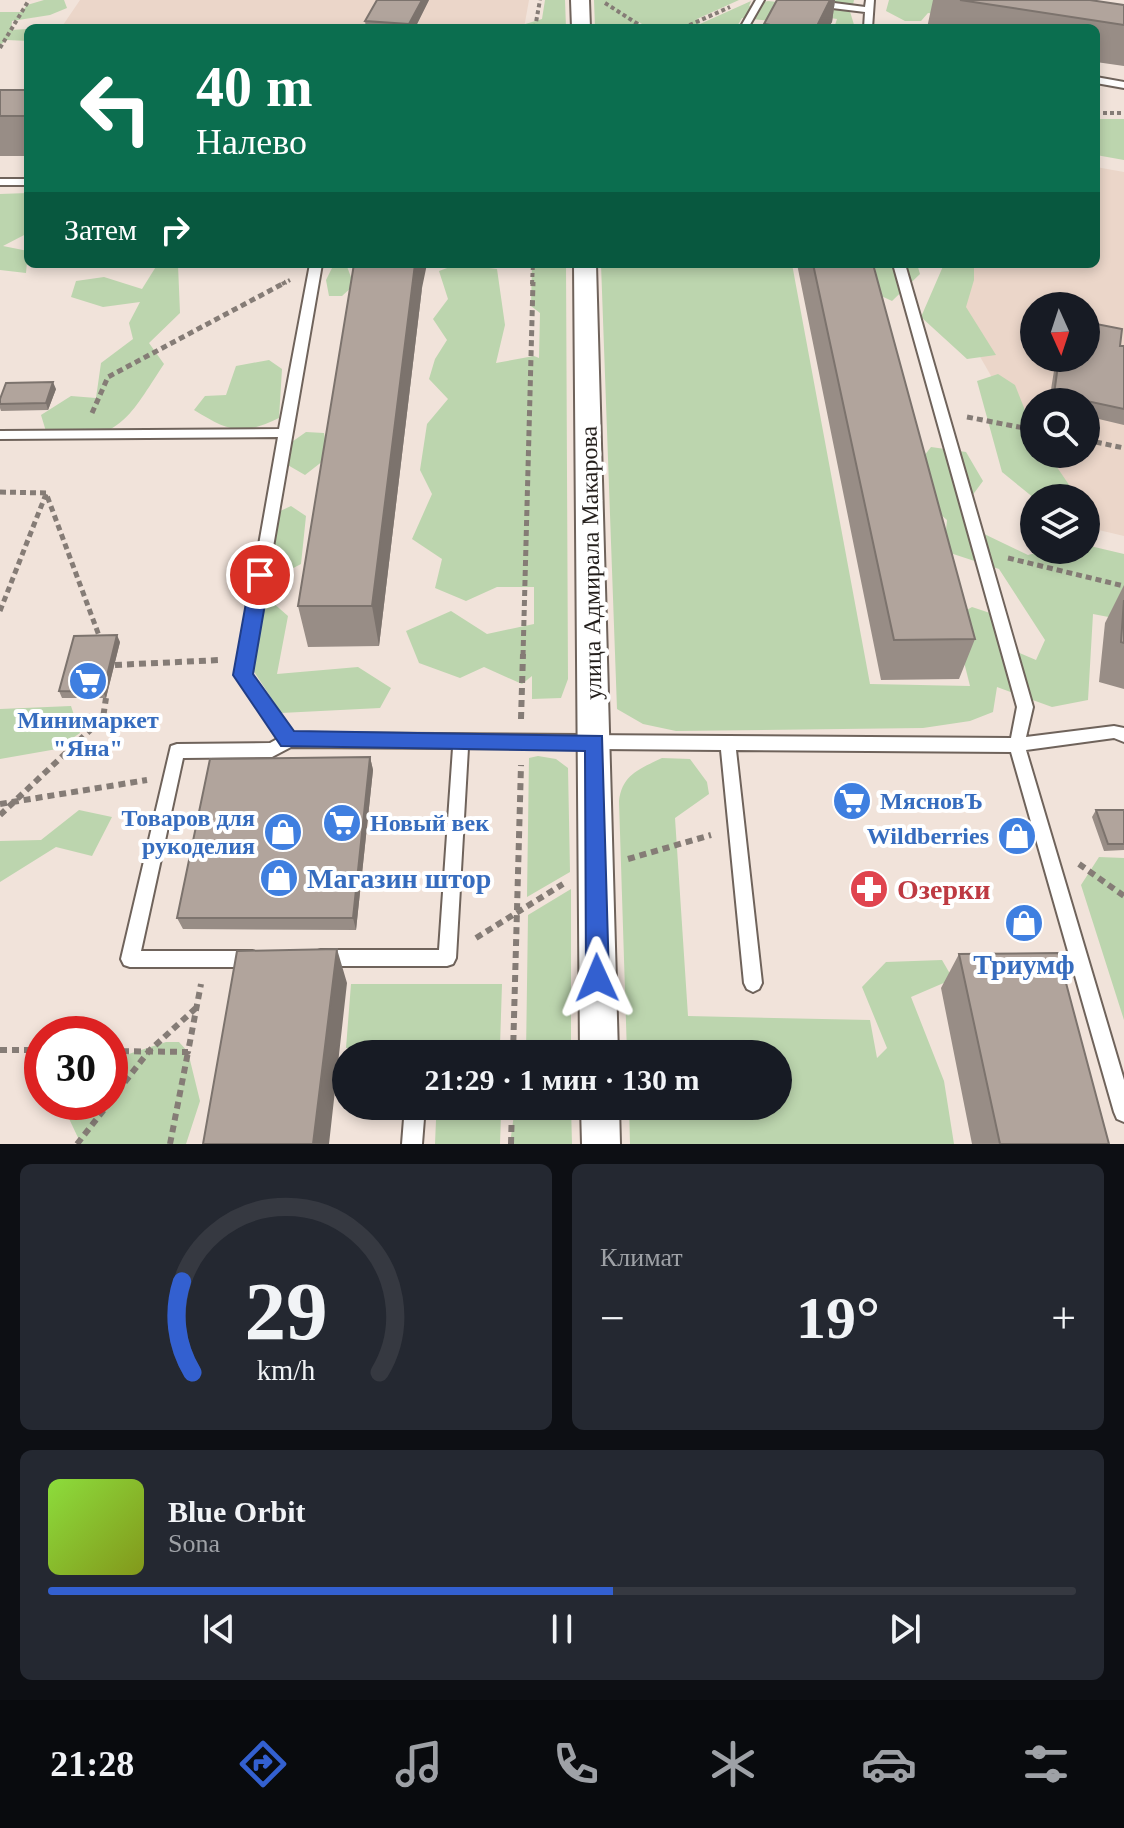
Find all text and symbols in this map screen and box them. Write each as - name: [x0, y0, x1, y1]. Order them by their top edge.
- icon: left: [64, 56, 168, 160]
- text: 40 m: [196, 56, 313, 118]
- text: Налево: [196, 122, 307, 162]
- icon: right: [153, 208, 197, 252]
- text: Затем: [64, 213, 137, 246]
- north arrow: [1020, 292, 1100, 372]
- map controls: [1020, 292, 1100, 564]
- button: search: [1020, 388, 1100, 468]
- street label: улица Адмирала Макарова: [576, 425, 606, 700]
- button: layers: [1020, 484, 1100, 564]
- pin: [226, 541, 294, 609]
- icon: arrive: [238, 553, 282, 597]
- supermarket icon: Минимаркет "Яна": [67, 660, 109, 702]
- place label: Минимаркет "Яна": [17, 707, 159, 761]
- supermarket icon: МясновЪ: [831, 780, 873, 822]
- place label: МясновЪ: [880, 788, 983, 814]
- supermarket icon: Новый век: [321, 802, 363, 844]
- place label: Товаров для рукоделия: [121, 805, 255, 859]
- place label: Новый век: [370, 810, 489, 836]
- shop icon: Товаров для рукоделия: [262, 811, 304, 853]
- shop icon: Wildberries: [996, 815, 1038, 857]
- place label: Wildberries: [867, 823, 989, 849]
- shop icon: Магазин штор: [258, 857, 300, 899]
- place label: Магазин штор: [307, 863, 491, 894]
- pharmacy icon: Озерки: [848, 868, 890, 910]
- place label: Озерки: [897, 874, 990, 905]
- shop icon: Триумф: [1003, 902, 1045, 944]
- position arrow: [555, 936, 639, 1020]
- place label: Триумф: [973, 949, 1075, 980]
- speed limit sign: 30: [24, 1016, 128, 1120]
- text: 21:29 · 1 мин · 130 m: [425, 1063, 700, 1096]
- text: Климат: [600, 1243, 683, 1272]
- text: 29: [244, 1265, 328, 1357]
- text: 19°: [796, 1285, 880, 1351]
- text: −: [600, 1294, 625, 1343]
- text: +: [1051, 1294, 1076, 1343]
- text: km/h: [257, 1355, 315, 1386]
- text: Blue Orbit: [168, 1495, 306, 1528]
- text: Sona: [168, 1529, 220, 1558]
- icon: previous: [197, 1607, 241, 1651]
- icon: pause: [540, 1607, 584, 1651]
- icon: next: [883, 1607, 927, 1651]
- icon: directions: [235, 1736, 291, 1792]
- icon: music: [391, 1736, 447, 1792]
- icon: phone: [548, 1736, 604, 1792]
- icon: climate: [705, 1736, 761, 1792]
- icon: car: [861, 1736, 917, 1792]
- icon: filters: [1018, 1736, 1074, 1792]
- text: 21:28: [50, 1744, 134, 1784]

